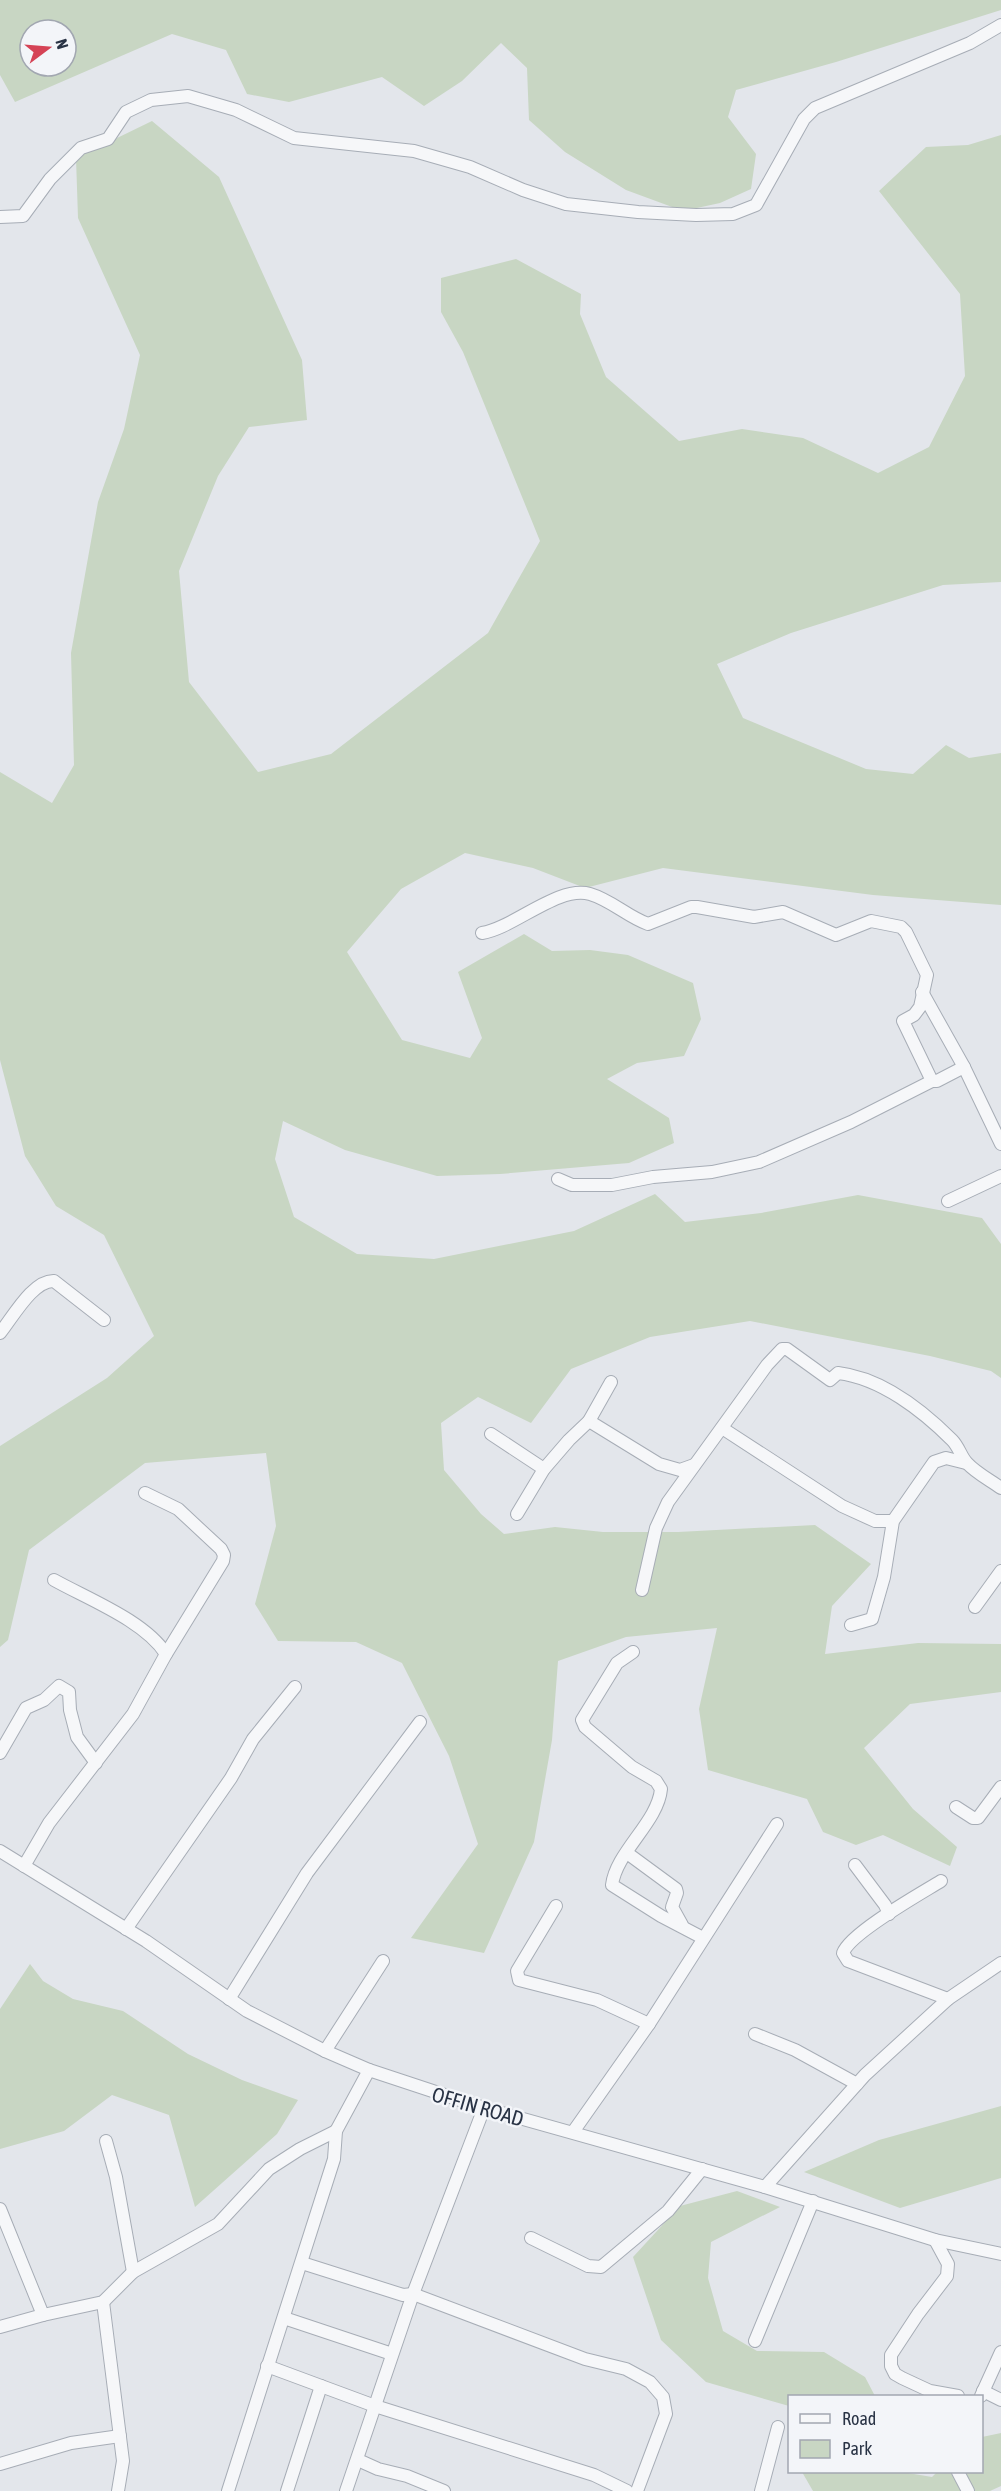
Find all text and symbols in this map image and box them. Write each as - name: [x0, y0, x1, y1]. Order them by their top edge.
- north arrow: [18, 18, 78, 78]
- text: N: [52, 37, 72, 51]
- street label: OFFIN ROAD: [429, 2081, 527, 2131]
- legend: [788, 2395, 983, 2473]
- text: Road: [842, 2408, 876, 2429]
- text: Park: [842, 2438, 872, 2459]

